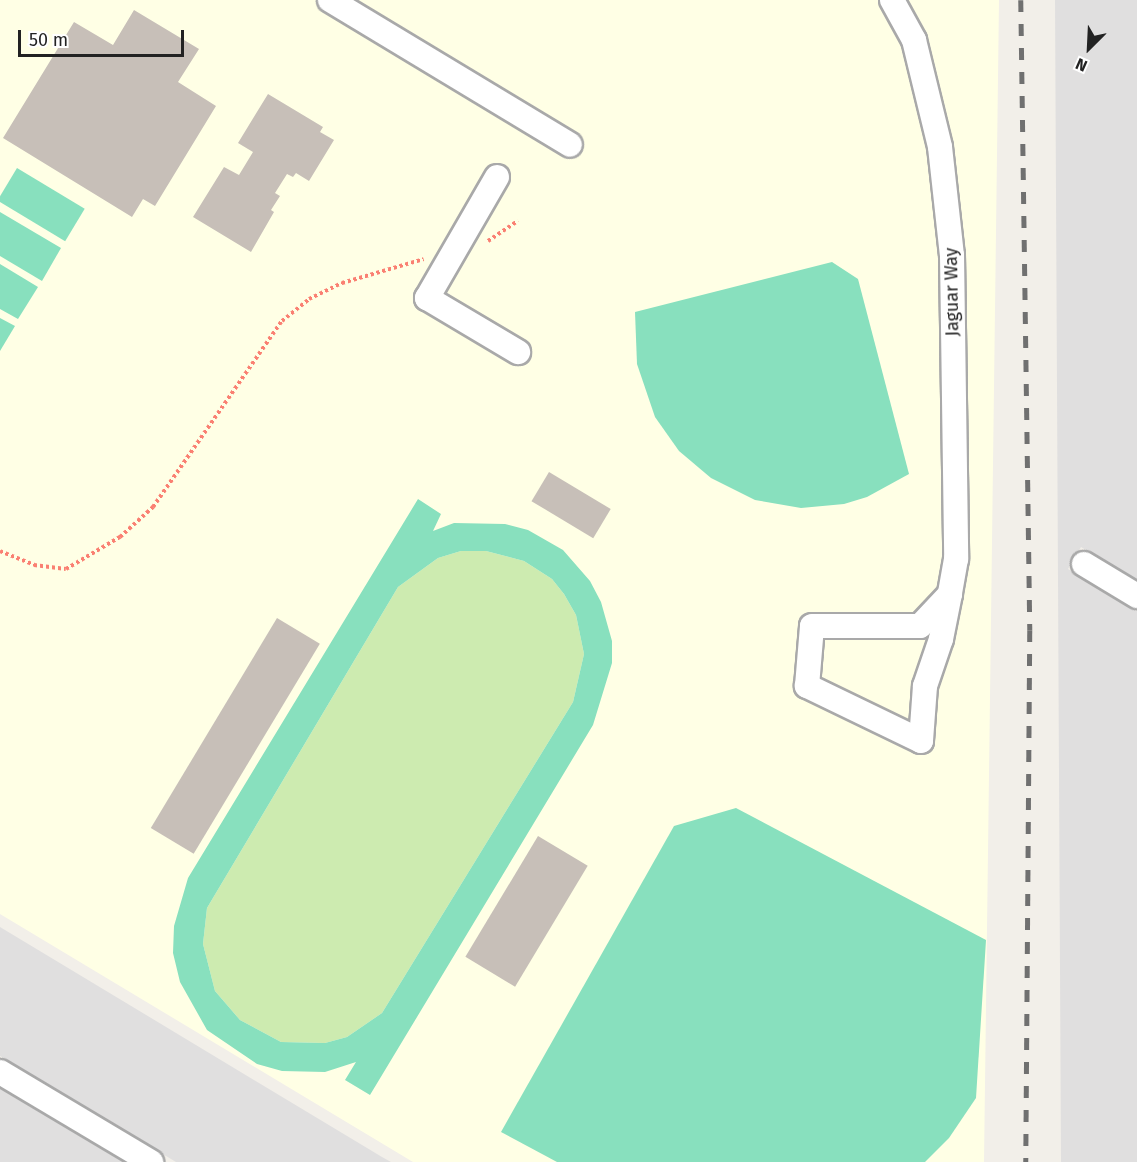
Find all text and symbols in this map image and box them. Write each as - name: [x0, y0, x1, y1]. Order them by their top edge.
- scale bar: [21, 18, 188, 56]
- north arrow: [1059, 18, 1119, 78]
- text: 50 m: [29, 29, 68, 51]
- text: N: [1073, 54, 1090, 76]
- street label: Jaguar Way: [940, 247, 964, 337]

